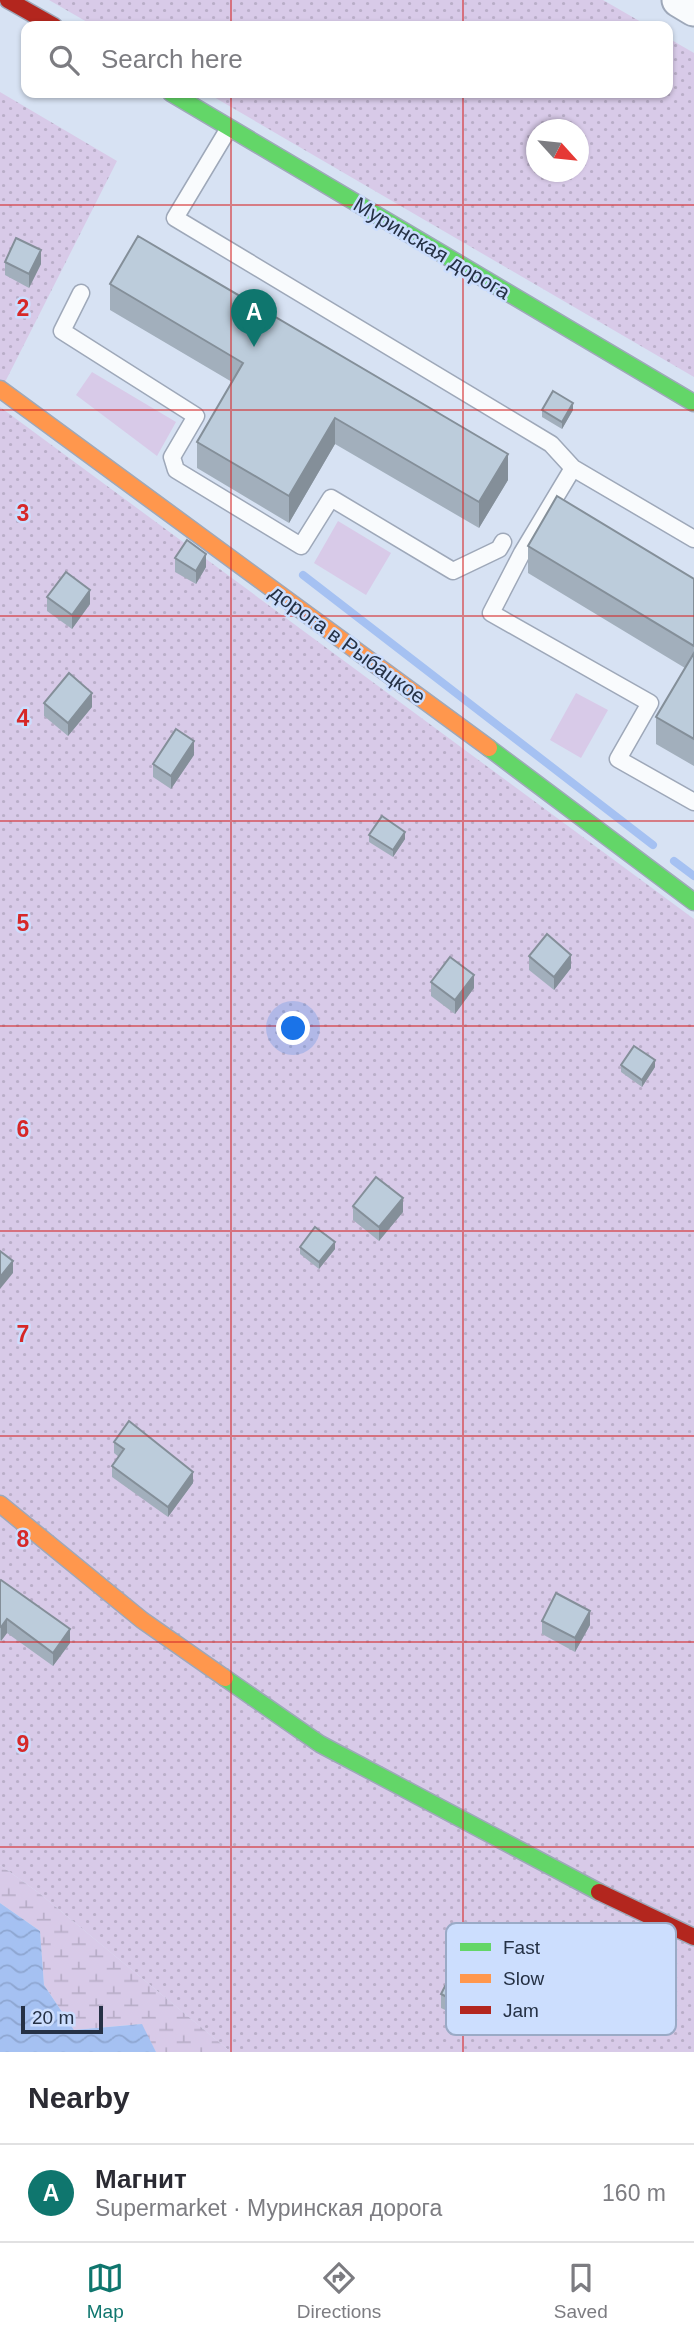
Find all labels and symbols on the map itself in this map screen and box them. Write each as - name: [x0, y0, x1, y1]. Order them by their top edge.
- north arrow: [526, 119, 589, 182]
- street label: Муринская дорога: [350, 192, 515, 304]
- pin: A: [231, 289, 277, 347]
- text: 2: [17, 295, 29, 321]
- text: 3: [17, 500, 29, 526]
- street label: дорога в Рыбацкое: [266, 580, 430, 708]
- text: 4: [17, 705, 30, 731]
- text: 5: [17, 910, 30, 936]
- your location: [276, 1011, 310, 1045]
- text: 6: [17, 1116, 29, 1142]
- text: 7: [17, 1321, 29, 1347]
- text: 8: [17, 1526, 30, 1552]
- text: 9: [17, 1731, 29, 1757]
- legend: [446, 1923, 676, 2035]
- text: Fast: [503, 1937, 541, 1958]
- text: Slow: [503, 1968, 544, 1989]
- text: Jam: [503, 2000, 539, 2021]
- scale bar: [21, 2003, 103, 2035]

